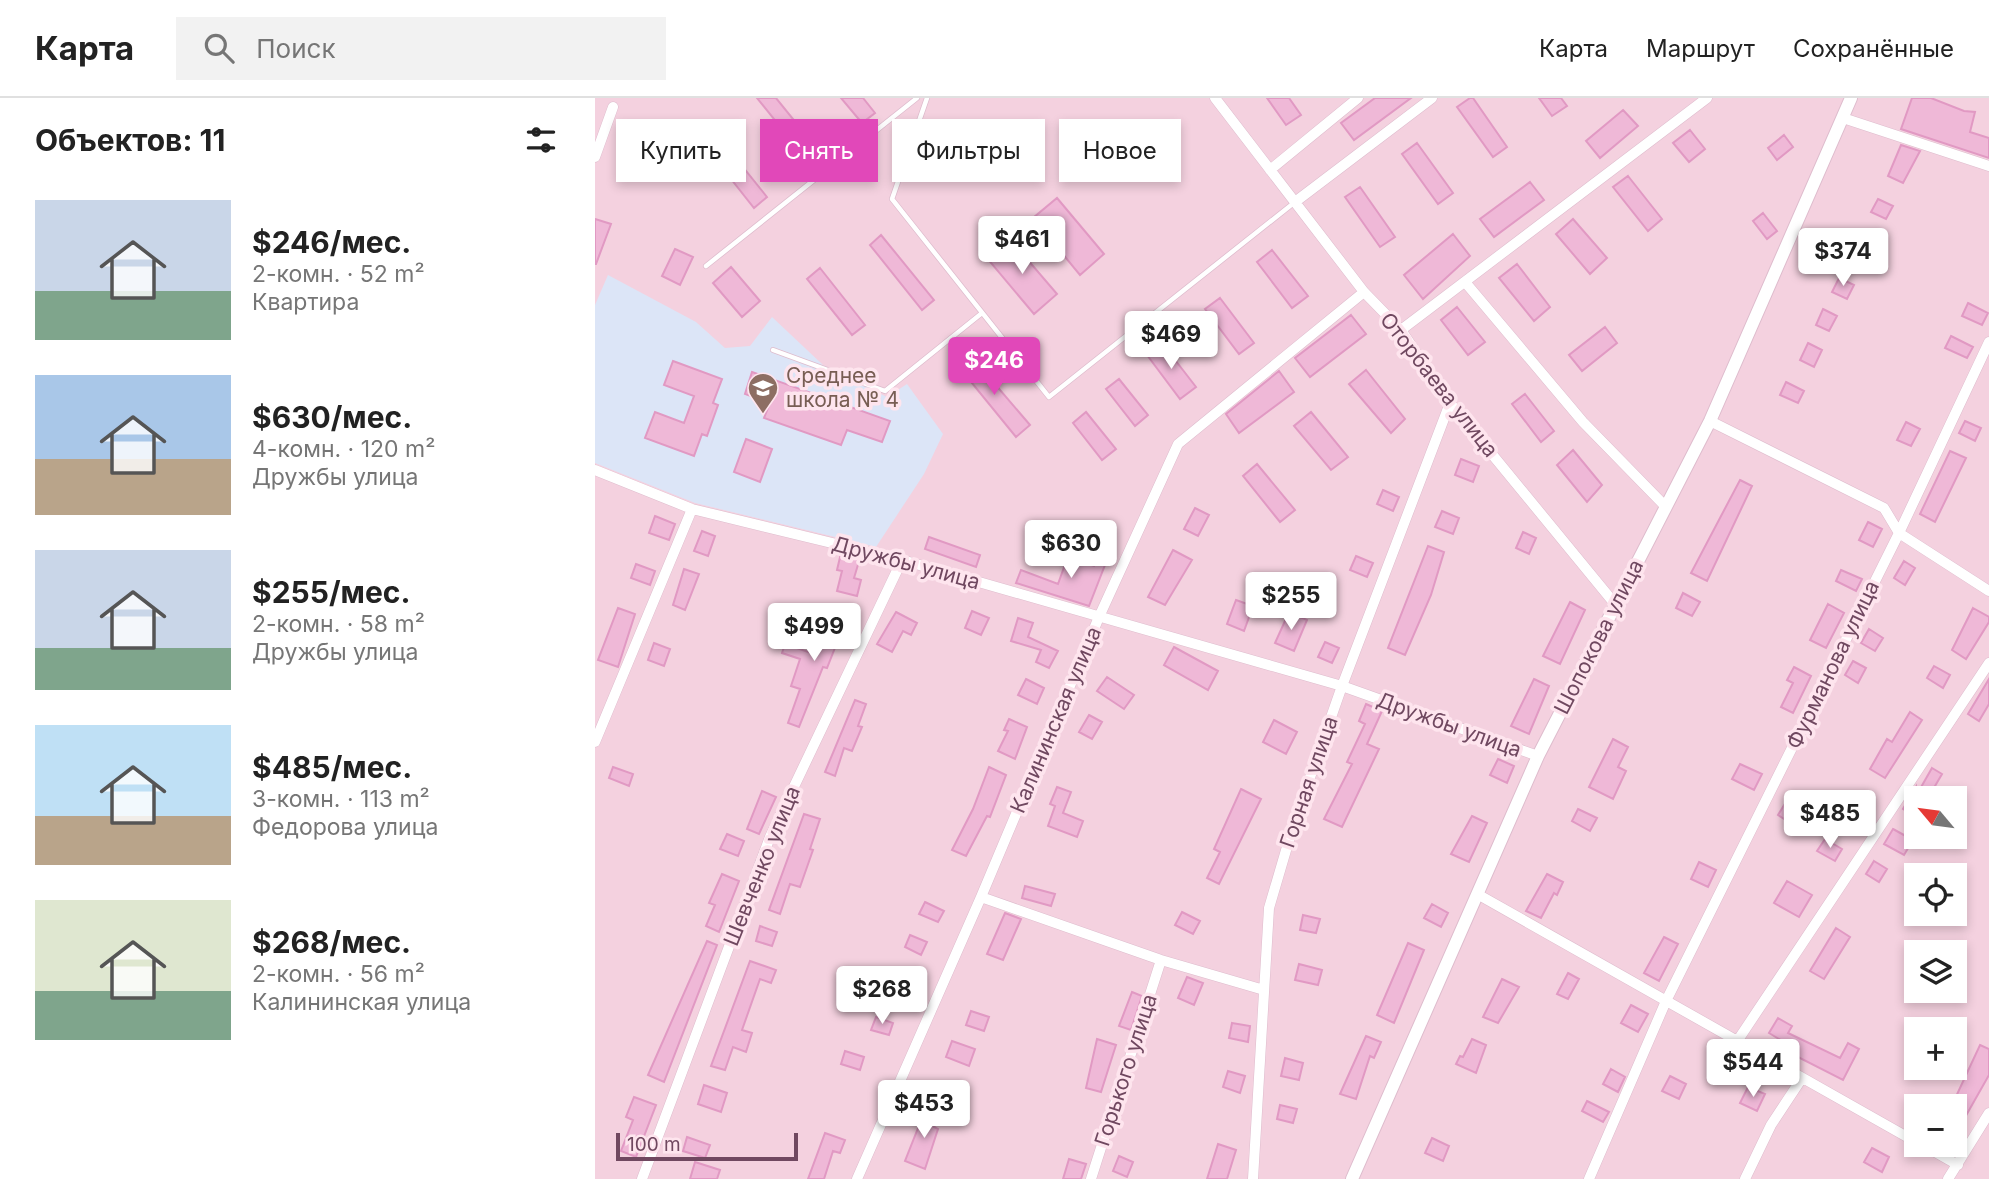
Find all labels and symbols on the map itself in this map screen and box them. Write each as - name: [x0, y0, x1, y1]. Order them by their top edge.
- pin: $461: [981, 216, 1063, 276]
- pin: $374: [1802, 228, 1884, 288]
- street label: Оторбаева улица: [1375, 307, 1504, 462]
- pin: $469: [1130, 312, 1212, 371]
- pin: $246: [953, 338, 1035, 397]
- place label: Среднее школа № 4: [786, 363, 899, 412]
- school or university icon: Среднее школа № 4: [746, 371, 780, 415]
- pin: $630: [1030, 520, 1112, 580]
- street label: Дружбы улица: [830, 531, 983, 594]
- street label: Шопокова улица: [1549, 555, 1648, 718]
- pin: $255: [1250, 573, 1332, 632]
- street label: Фурманова улица: [1781, 576, 1884, 753]
- pin: $499: [773, 603, 855, 663]
- street label: Калининская улица: [1005, 623, 1106, 817]
- street label: Дружбы улица: [1374, 687, 1525, 762]
- street label: Горная улица: [1274, 713, 1343, 851]
- street label: Шевченко улица: [718, 782, 805, 949]
- north arrow: [1904, 786, 1967, 849]
- pin: $485: [1789, 790, 1871, 850]
- pin: $268: [841, 967, 923, 1026]
- street label: Горького улица: [1089, 991, 1162, 1149]
- pin: $544: [1712, 1040, 1794, 1099]
- pin: $453: [883, 1080, 965, 1140]
- scale bar: [616, 1130, 798, 1162]

